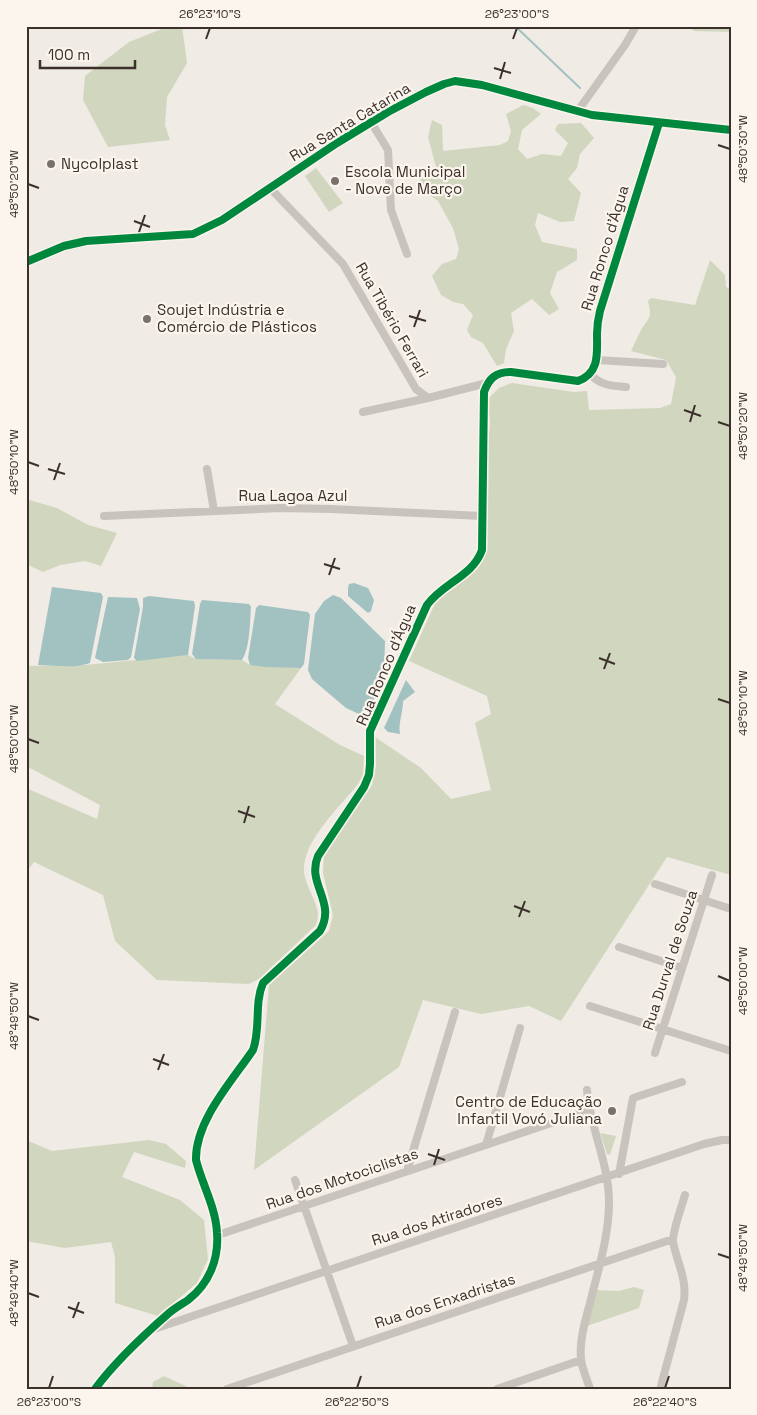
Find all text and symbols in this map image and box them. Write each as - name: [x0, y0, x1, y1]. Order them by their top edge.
- text: 26°23'10"S: [179, 6, 241, 22]
- text: 26°23'00"S: [485, 6, 549, 22]
- scale bar: [40, 38, 135, 70]
- text: 100 m: [48, 45, 90, 64]
- street label: Rua Santa Catarina: [286, 78, 414, 165]
- text: 48°50'30"W: [735, 115, 751, 183]
- text: 48°50'20"W: [6, 150, 22, 218]
- place label: Nycolplast: [61, 154, 139, 173]
- marker: Nycolplast: [45, 158, 57, 170]
- place label: Escola Municipal - Nove de Março: [345, 162, 465, 198]
- marker: Escola Municipal - Nove de Março: [329, 175, 341, 187]
- street label: Rua Ronco d’Água: [576, 182, 633, 313]
- street label: Rua Tibério Ferrari: [352, 259, 433, 381]
- place label: Soujet Indústria e Comércio de Plásticos: [157, 300, 317, 336]
- marker: Soujet Indústria e Comércio de Plásticos: [141, 313, 153, 325]
- text: 48°50'20"W: [735, 392, 751, 460]
- text: 48°50'10"W: [6, 429, 22, 495]
- street label: Rua Lagoa Azul: [238, 486, 348, 505]
- street label: Rua Ronco d’Água: [351, 601, 420, 728]
- text: 48°50'10"W: [735, 670, 751, 736]
- text: 48°50'00"W: [6, 704, 22, 773]
- street label: Rua Durval de Souza: [638, 887, 701, 1032]
- text: 48°50'00"W: [735, 946, 751, 1015]
- text: 48°49'50"W: [6, 982, 22, 1050]
- place label: Centro de Educação Infantil Vovó Juliana: [455, 1092, 602, 1128]
- marker: Centro de Educação Infantil Vovó Juliana: [606, 1105, 618, 1117]
- street label: Rua dos Motociclistas: [263, 1144, 421, 1214]
- street label: Rua dos Atiradores: [369, 1189, 505, 1250]
- text: 48°49'50"W: [735, 1224, 751, 1292]
- text: 48°49'40"W: [6, 1259, 22, 1327]
- street label: Rua dos Enxadristas: [372, 1269, 518, 1332]
- text: 26°23'00"S: [17, 1394, 81, 1410]
- text: 26°22'50"S: [325, 1394, 389, 1410]
- text: 26°22'40"S: [633, 1394, 697, 1410]

